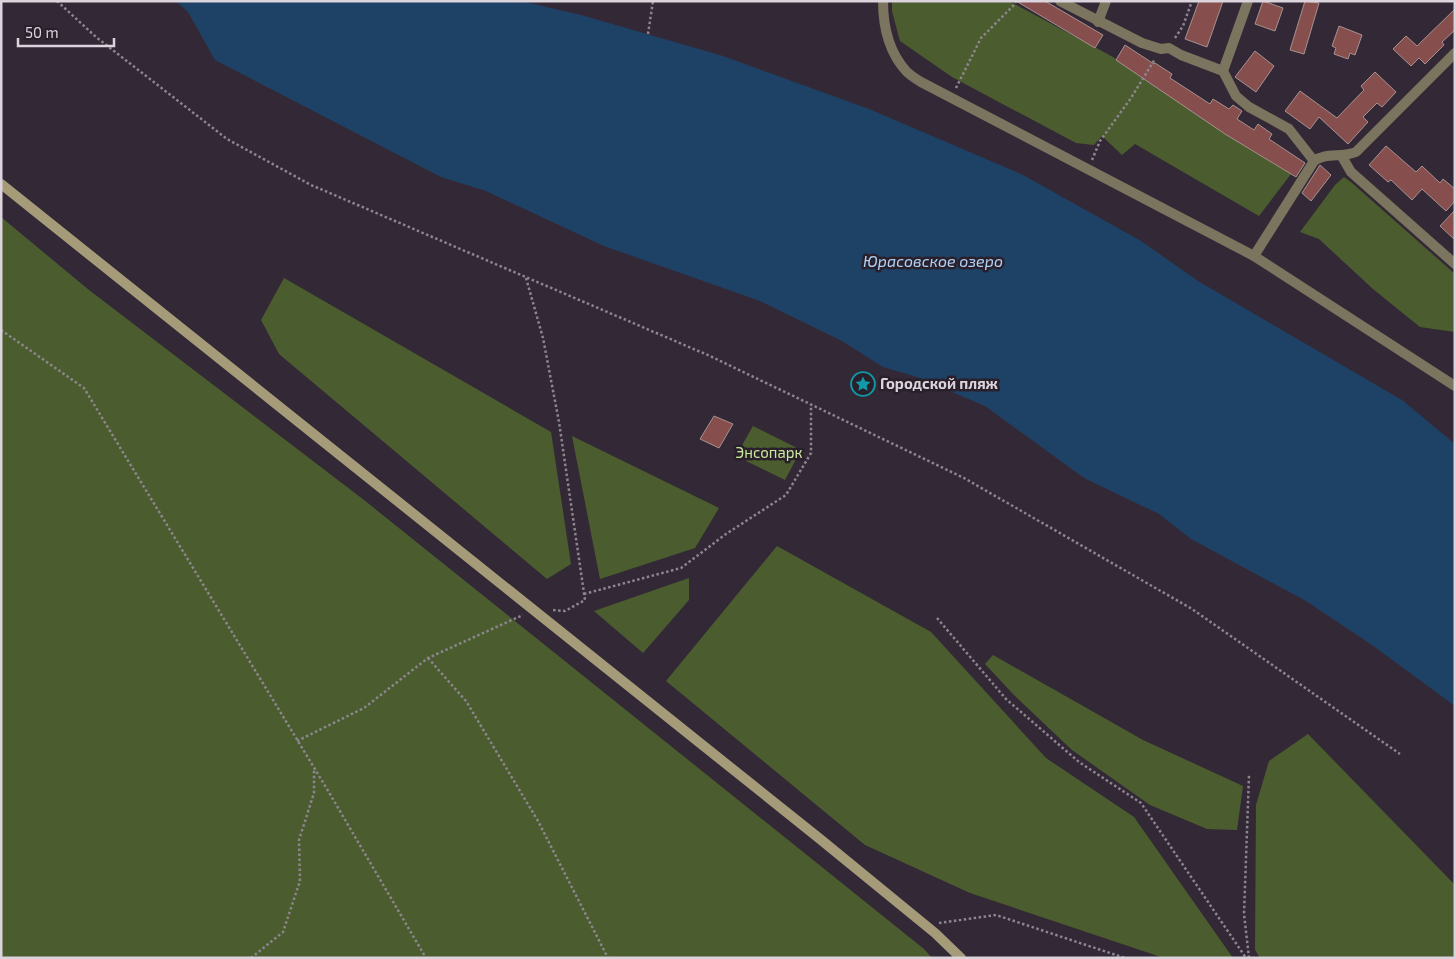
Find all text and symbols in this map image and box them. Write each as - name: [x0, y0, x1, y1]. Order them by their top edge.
- scale bar: [18, 15, 114, 47]
- text: 50 m: [25, 23, 59, 41]
- water label: Юрасовское озеро: [863, 251, 1003, 270]
- place icon: Городской пляж: [850, 371, 876, 397]
- place label: Городской пляж: [880, 374, 999, 392]
- park label: Энсопарк: [736, 443, 802, 461]

